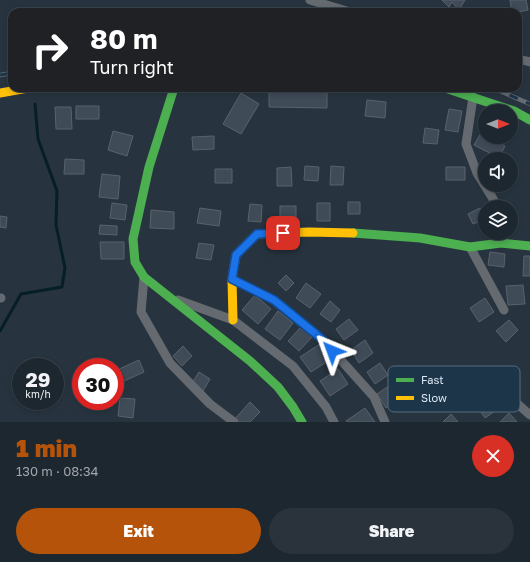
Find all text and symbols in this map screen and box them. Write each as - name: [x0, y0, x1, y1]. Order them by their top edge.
- text: 80 m: [90, 22, 158, 55]
- icon: right: [24, 24, 76, 76]
- text: Turn right: [90, 56, 174, 78]
- north arrow: [478, 104, 518, 144]
- map controls: [478, 104, 518, 240]
- button: sound: [478, 152, 518, 192]
- button: layers: [478, 200, 518, 240]
- pin: [266, 216, 300, 250]
- icon: arrive: [272, 222, 294, 244]
- position arrow: [311, 330, 353, 372]
- speed limit sign: 30: [72, 358, 124, 410]
- legend: [388, 366, 520, 412]
- text: 29: [26, 367, 50, 391]
- text: Fast: [421, 373, 444, 386]
- text: km/h: [25, 388, 51, 400]
- text: Slow: [421, 391, 447, 404]
- text: 1 min: [16, 433, 77, 462]
- button: close: [472, 435, 514, 477]
- text: 130 m · 08:34: [16, 463, 99, 479]
- button: Exit: [16, 508, 261, 554]
- button: Share: [269, 508, 514, 554]

